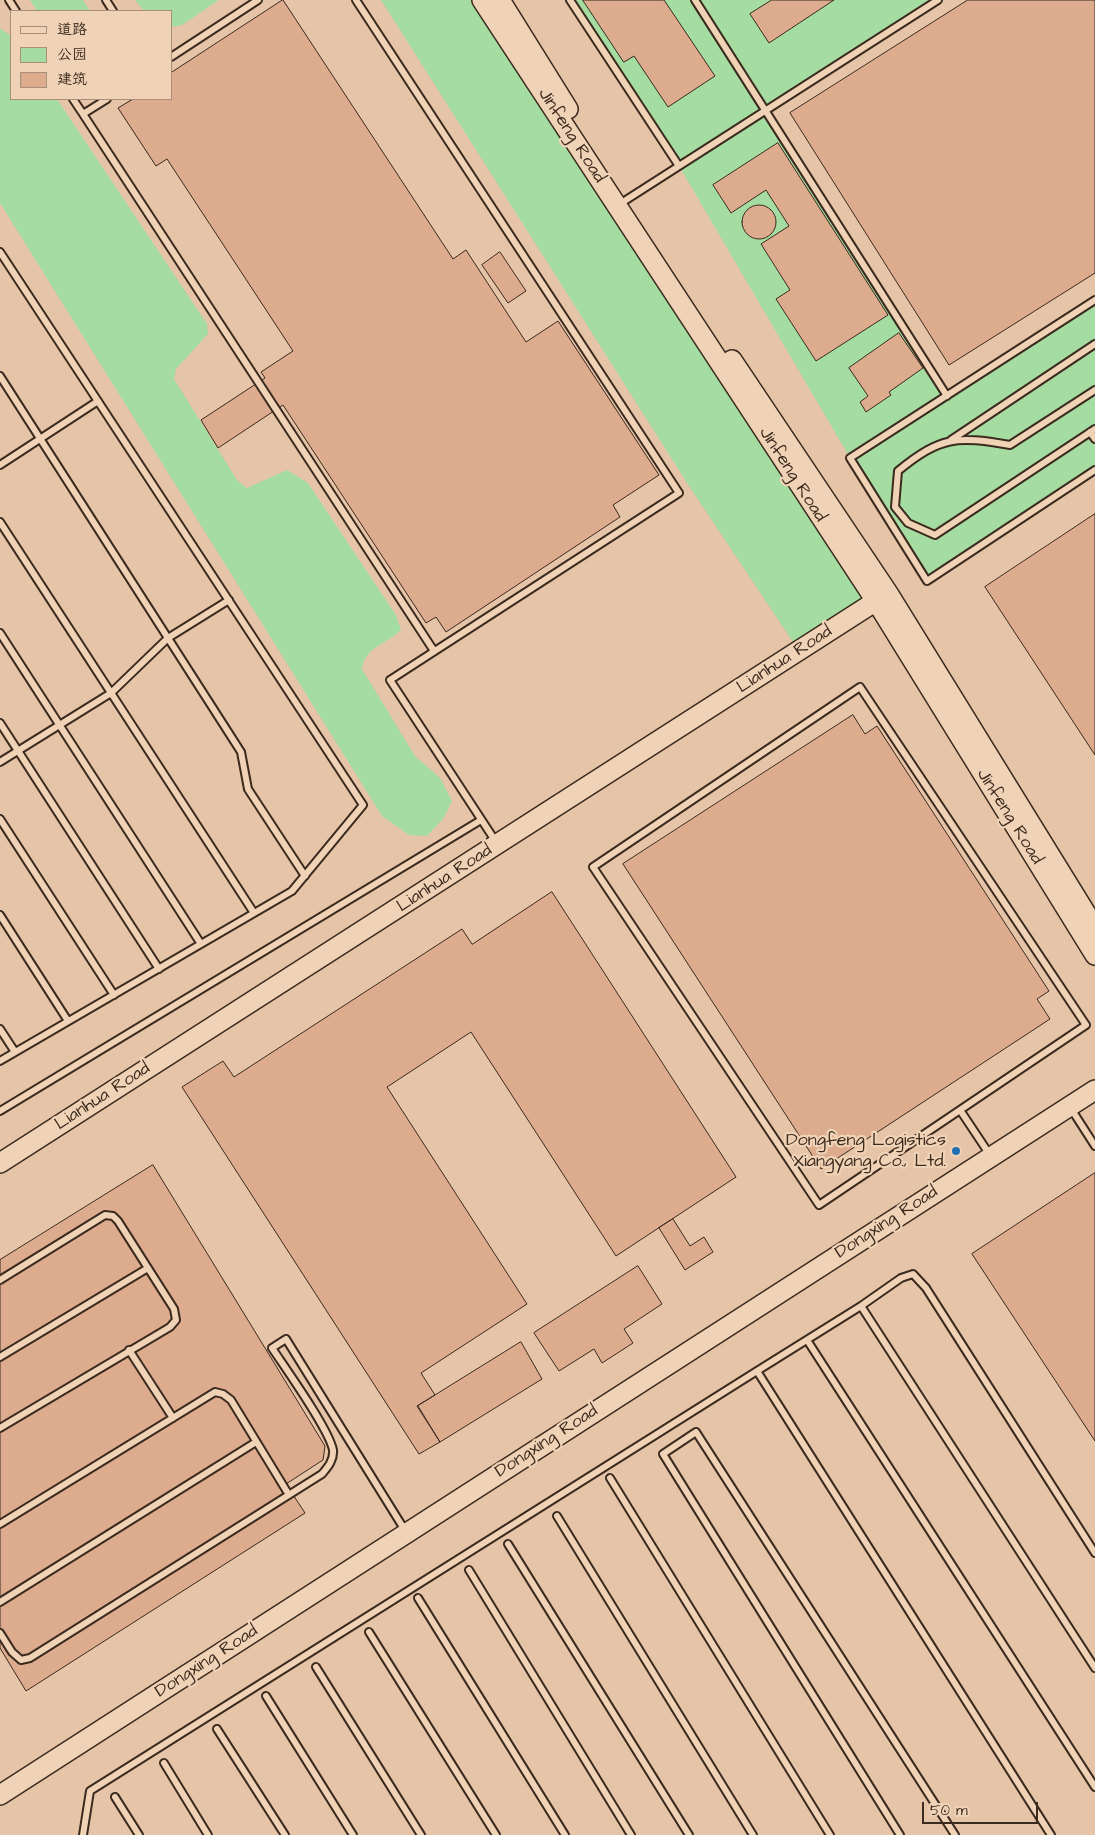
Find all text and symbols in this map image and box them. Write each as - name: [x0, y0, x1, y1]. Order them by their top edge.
- legend: [10, 10, 172, 100]
- text: 道路: [57, 19, 87, 40]
- text: 公园: [57, 44, 87, 65]
- text: 建筑: [57, 69, 87, 90]
- street label: Jinfeng Road: [532, 85, 610, 187]
- street label: Jinfeng Road: [753, 424, 831, 526]
- street label: Lianhua Road: [733, 621, 837, 699]
- street label: Jinfeng Road: [971, 765, 1047, 869]
- street label: Lianhua Road: [393, 840, 497, 918]
- street label: Lianhua Road: [51, 1058, 155, 1136]
- place label: Dongfeng Logistics Xiangyang Co., Ltd.: [786, 1130, 946, 1172]
- marker: Dongfeng Logistics Xiangyang Co., Ltd.: [950, 1145, 962, 1157]
- street label: Dongxing Road: [832, 1182, 942, 1264]
- street label: Dongxing Road: [492, 1401, 602, 1483]
- street label: Dongxing Road: [152, 1621, 262, 1703]
- scale bar: [925, 1792, 1041, 1824]
- text: 50 m: [930, 1800, 968, 1821]

